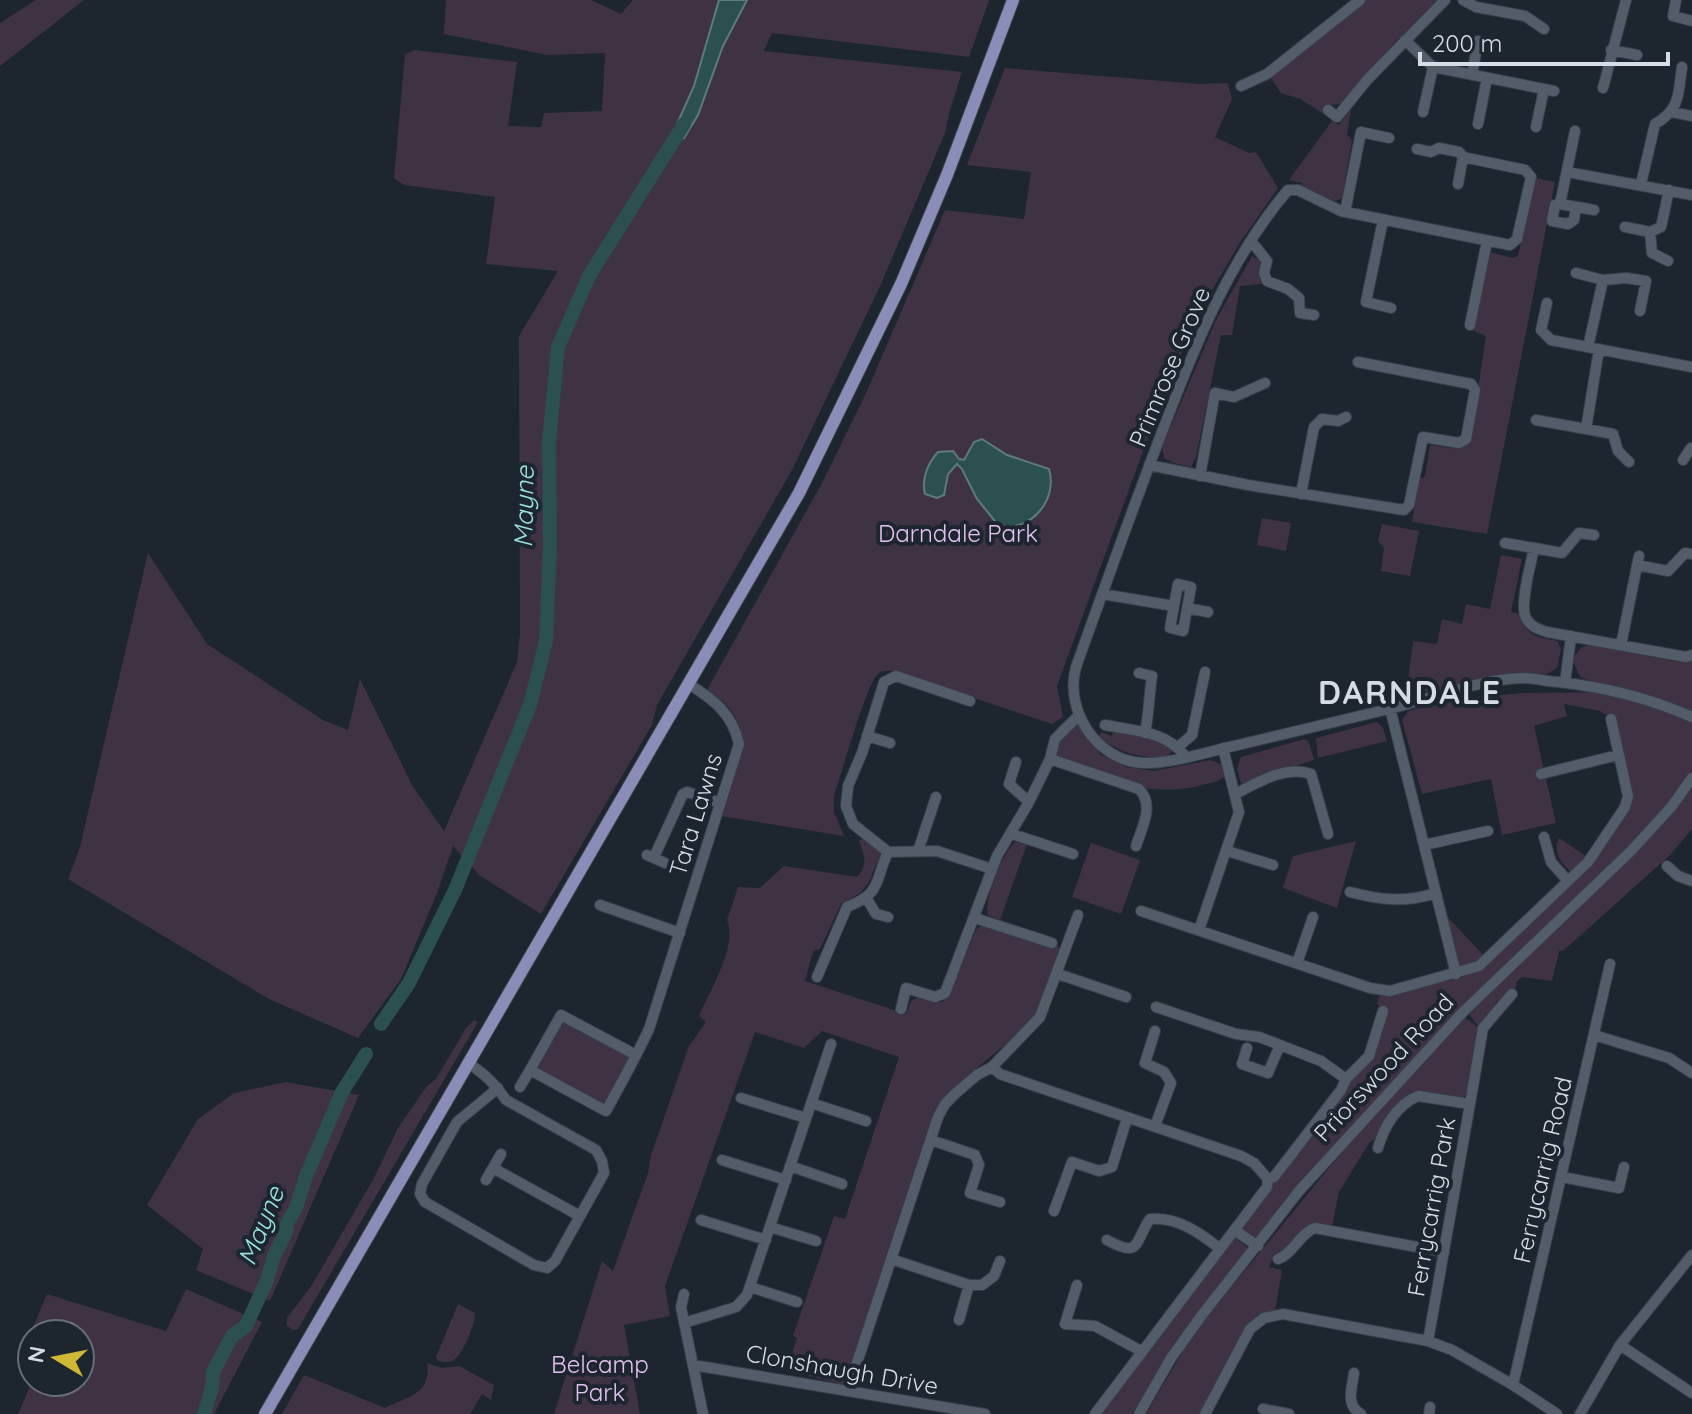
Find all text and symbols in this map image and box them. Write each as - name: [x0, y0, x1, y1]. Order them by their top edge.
- scale bar: [1420, 16, 1668, 66]
- text: 200 m: [1432, 28, 1502, 58]
- street label: Primrose Grove: [1122, 282, 1216, 451]
- water label: Mayne: [506, 465, 541, 548]
- park label: Darndale Park: [878, 518, 1038, 548]
- district label: DARNDALE: [1318, 672, 1502, 712]
- street label: Tara Lawns: [662, 750, 728, 880]
- street label: Priorswood Road: [1307, 987, 1459, 1148]
- street label: Ferrycarrig Road: [1506, 1074, 1578, 1266]
- street label: Ferrycarrig Park: [1400, 1115, 1462, 1299]
- water label: Mayne: [230, 1181, 292, 1270]
- north arrow: [16, 1318, 96, 1398]
- street label: Clonshaugh Drive: [744, 1337, 941, 1401]
- text: N: [21, 1344, 51, 1365]
- park label: Belcamp Park: [551, 1349, 649, 1407]

